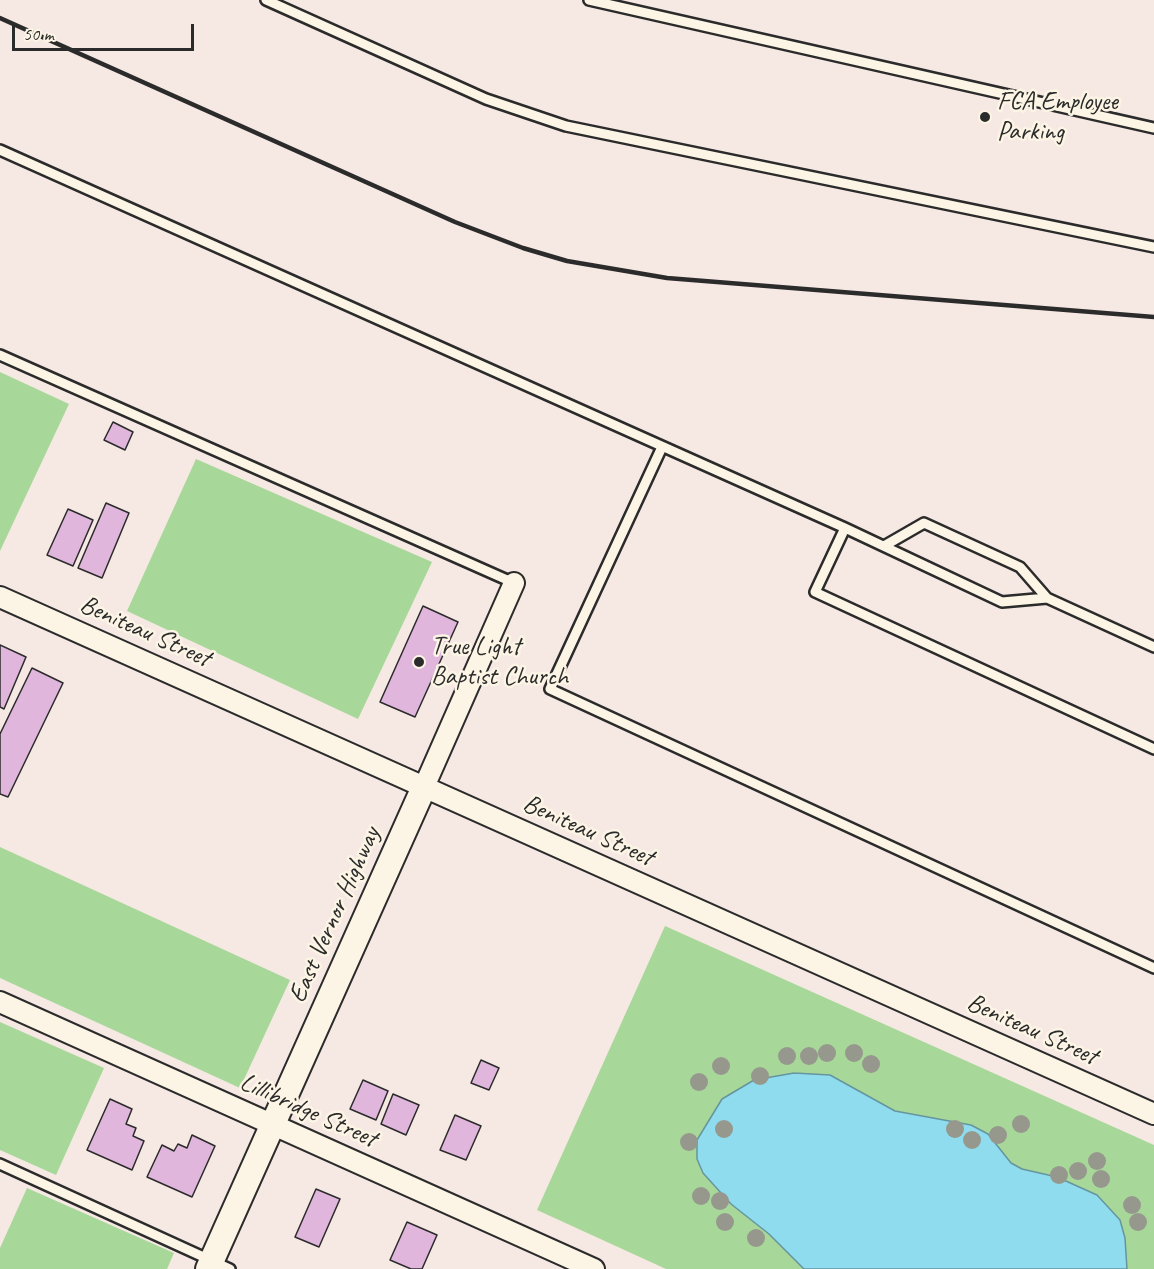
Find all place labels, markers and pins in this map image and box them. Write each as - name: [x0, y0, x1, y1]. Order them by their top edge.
- place label: FCA Employee Parking: [997, 86, 1118, 148]
- marker: FCA Employee Parking: [978, 110, 992, 124]
- place label: True Light Baptist Church: [431, 631, 568, 692]
- marker: True Light Baptist Church: [412, 655, 426, 669]

